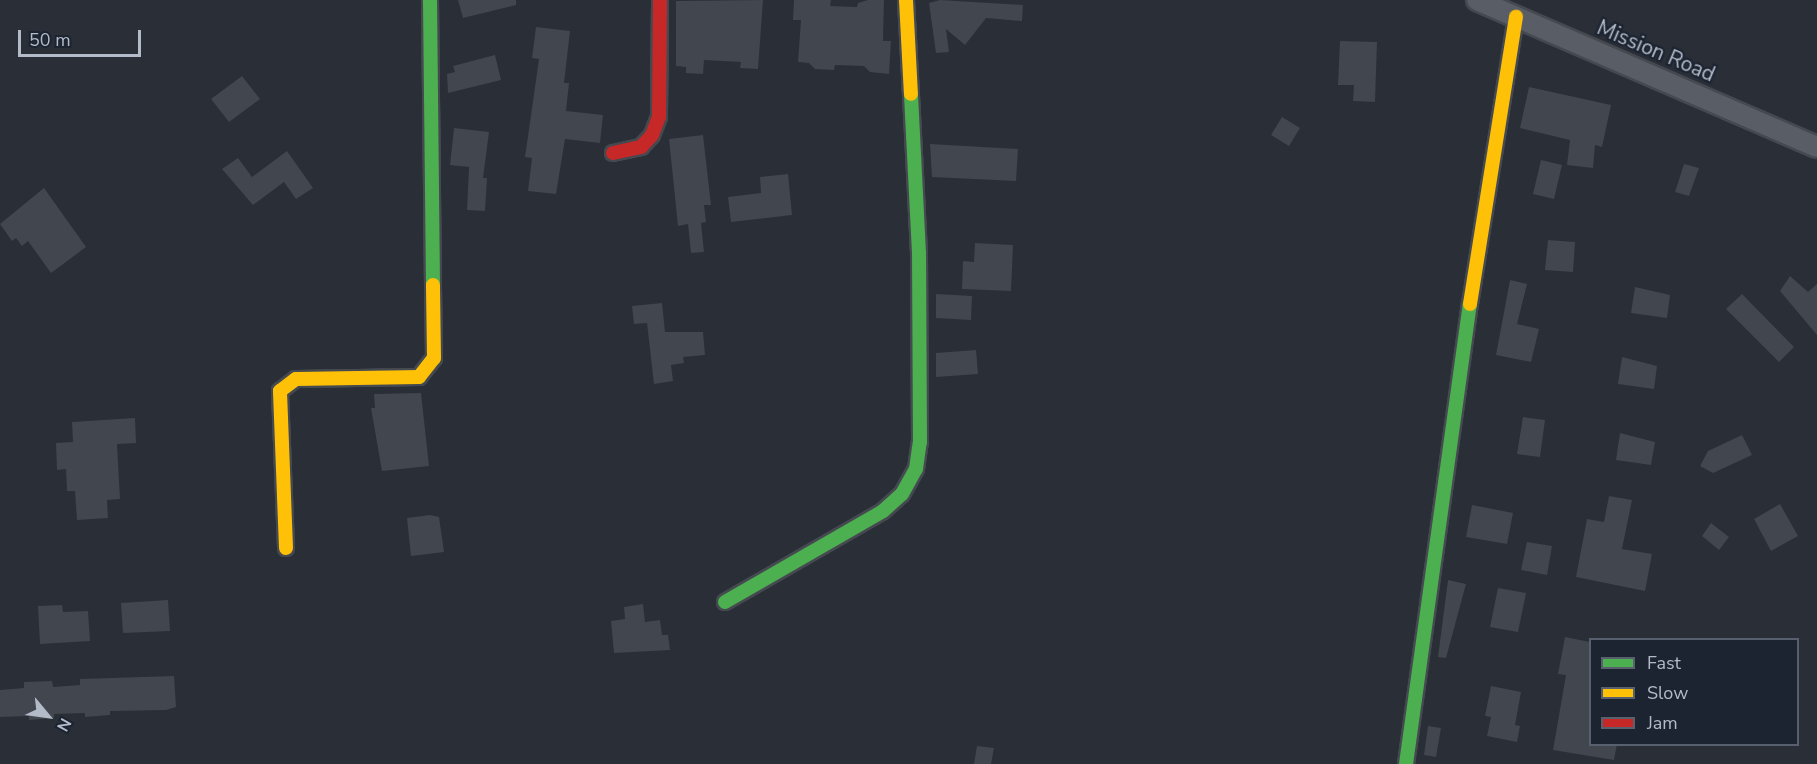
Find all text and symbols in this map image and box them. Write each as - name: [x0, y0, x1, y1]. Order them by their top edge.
- street label: Mission Road: [1593, 15, 1719, 87]
- scale bar: [21, 18, 144, 56]
- text: 50 m: [29, 28, 71, 52]
- legend: [1589, 638, 1799, 746]
- text: Fast: [1647, 651, 1681, 675]
- text: Slow: [1647, 681, 1688, 705]
- north arrow: [18, 686, 78, 746]
- text: Jam: [1647, 711, 1678, 735]
- text: N: [51, 714, 76, 735]

